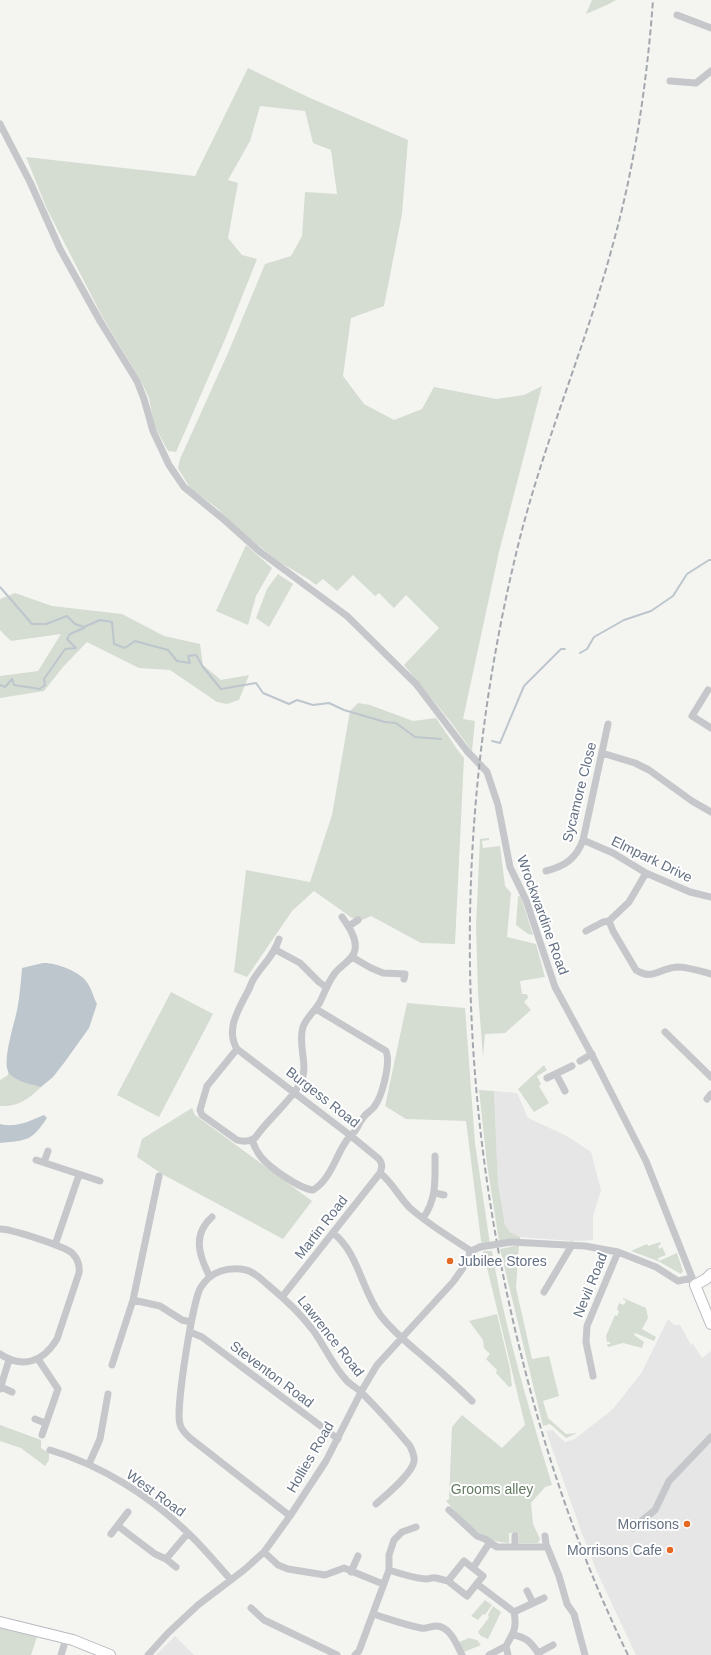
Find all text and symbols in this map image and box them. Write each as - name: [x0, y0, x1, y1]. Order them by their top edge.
- street label: Sycamore Close: [559, 740, 599, 844]
- street label: Elmpark Drive: [609, 833, 695, 886]
- street label: Wrockwardine Road: [514, 853, 572, 977]
- street label: Burgess Road: [283, 1063, 363, 1131]
- street label: Martin Road: [291, 1192, 351, 1262]
- street label: Nevil Road: [570, 1250, 610, 1320]
- place label: Jubilee Stores: [458, 1253, 547, 1269]
- marker: Jubilee Stores: [445, 1256, 455, 1266]
- street label: Lawrence Road: [295, 1292, 367, 1380]
- street label: Steventon Road: [227, 1337, 317, 1411]
- street label: Hollies Road: [283, 1419, 337, 1495]
- street label: West Road: [123, 1466, 189, 1520]
- park label: Grooms alley: [451, 1481, 533, 1497]
- place label: Morrisons: [618, 1516, 679, 1532]
- marker: Morrisons: [682, 1519, 692, 1529]
- place label: Morrisons Cafe: [567, 1542, 662, 1558]
- marker: Morrisons Cafe: [665, 1545, 675, 1555]

